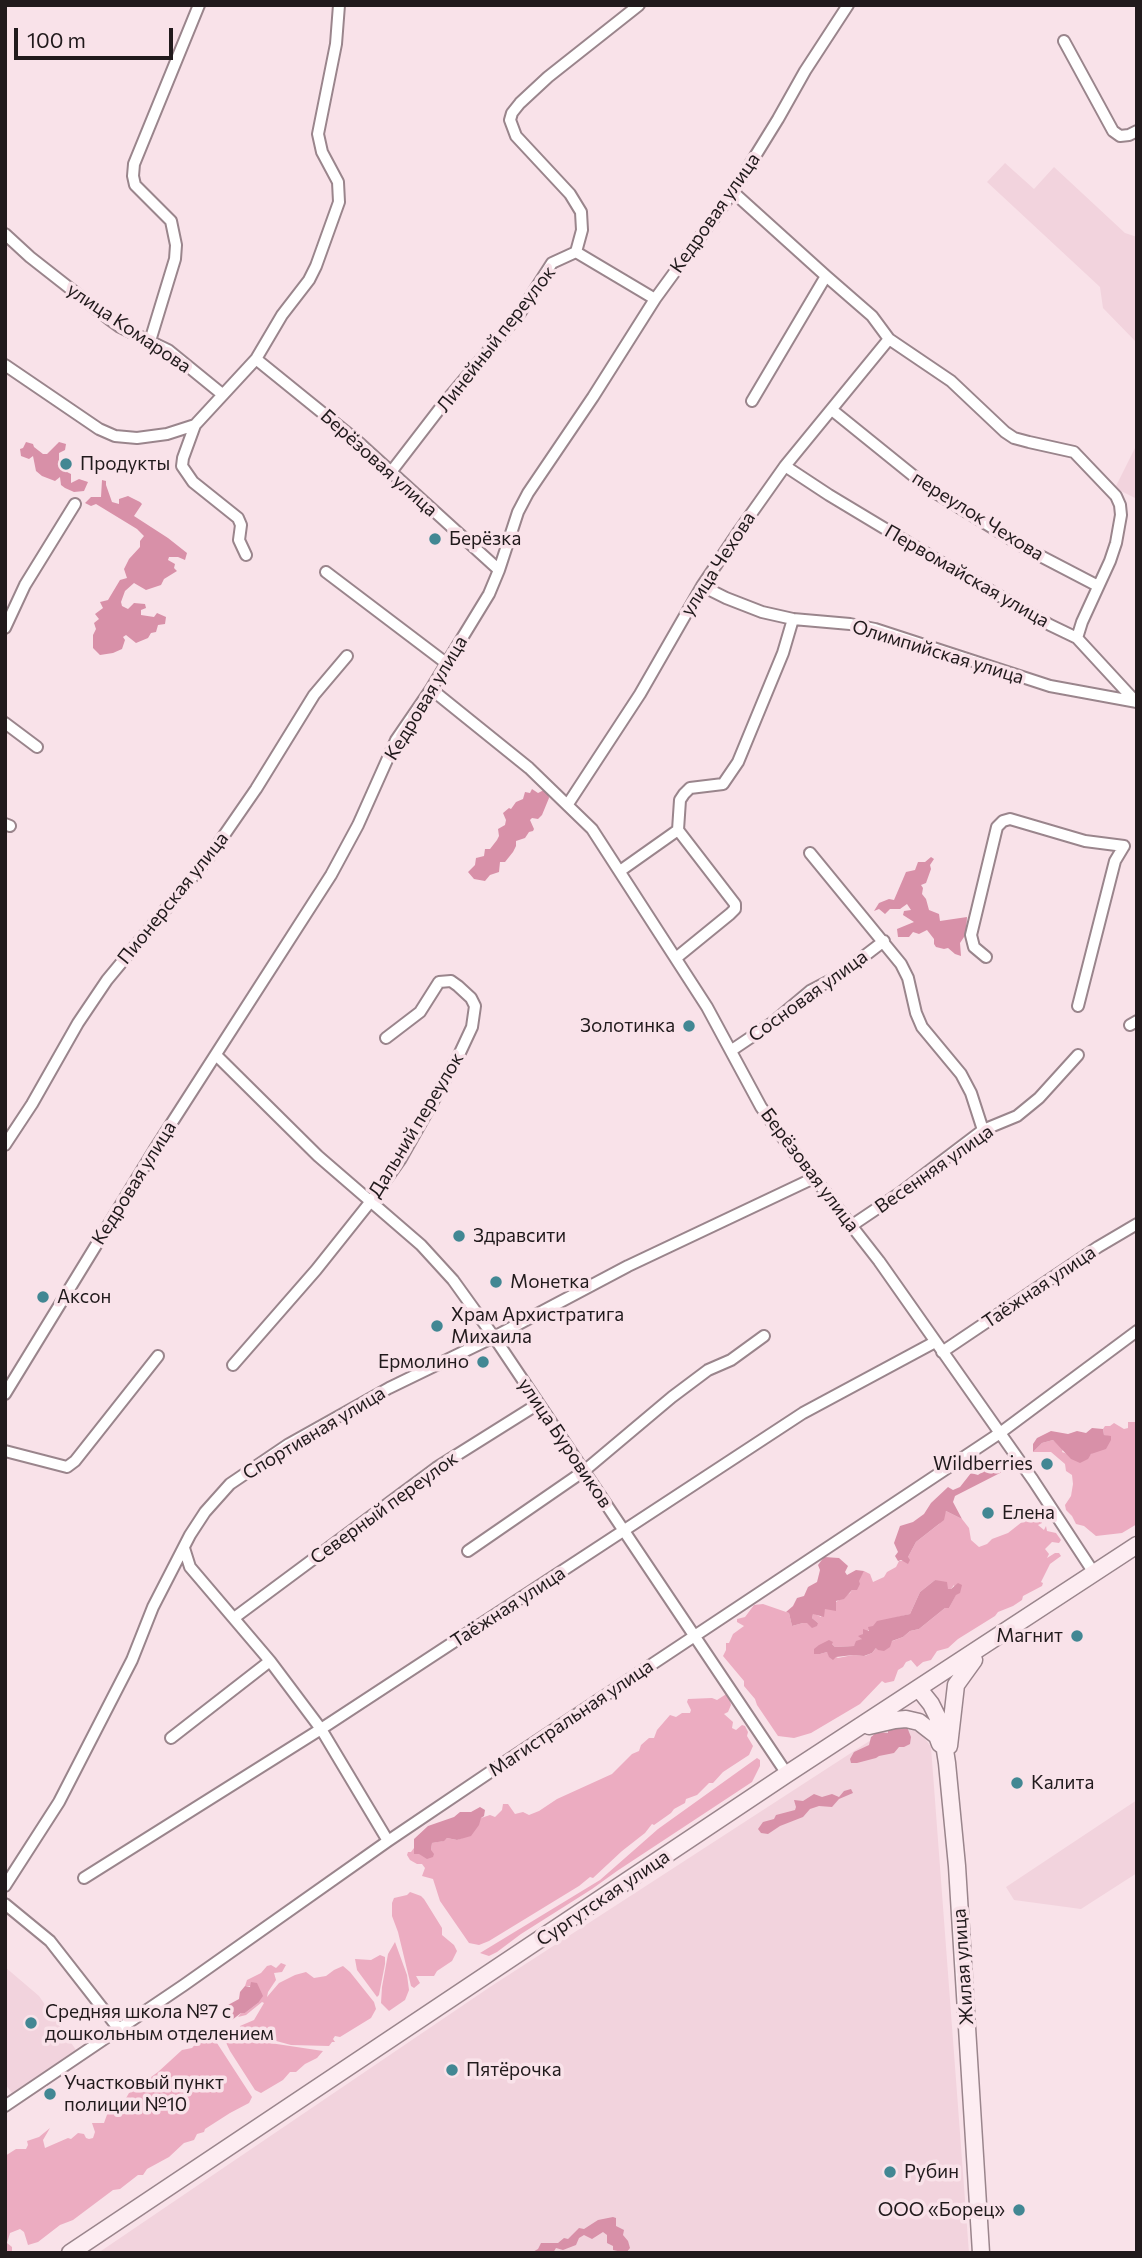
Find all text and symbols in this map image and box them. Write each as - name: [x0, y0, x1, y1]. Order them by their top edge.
- scale bar: [18, 14, 177, 58]
- text: 100 m: [27, 27, 86, 52]
- street label: Кедровая улица: [665, 149, 765, 277]
- street label: Линейный переулок: [432, 261, 560, 417]
- street label: улица Комарова: [63, 278, 195, 378]
- street label: Берёзовая улица: [316, 405, 442, 521]
- place label: Продукты: [80, 453, 170, 475]
- marker: Продукты: [58, 456, 74, 472]
- street label: переулок Чехова: [908, 466, 1048, 566]
- street label: улица Чехова: [676, 508, 760, 620]
- street label: Первомайская улица: [881, 520, 1053, 632]
- place label: Берёзка: [449, 528, 521, 550]
- marker: Берёзка: [427, 531, 443, 547]
- street label: Олимпийская улица: [849, 615, 1027, 689]
- street label: Кедровая улица: [380, 632, 472, 764]
- street label: Пионерская улица: [113, 827, 233, 969]
- street label: Сосновая улица: [744, 945, 872, 1047]
- place label: Золотинка: [580, 1015, 675, 1037]
- marker: Золотинка: [681, 1018, 697, 1034]
- street label: Дальний переулок: [364, 1048, 468, 1202]
- street label: Берёзовая улица: [756, 1104, 864, 1236]
- street label: Кедровая улица: [87, 1117, 181, 1249]
- street label: Весенняя улица: [871, 1120, 997, 1218]
- place label: Здравсити: [473, 1225, 566, 1247]
- marker: Здравсити: [451, 1228, 467, 1244]
- street label: Таёжная улица: [978, 1241, 1100, 1333]
- place label: Монетка: [510, 1271, 589, 1293]
- marker: Монетка: [488, 1274, 504, 1290]
- place label: Аксон: [57, 1286, 111, 1308]
- marker: Аксон: [35, 1289, 51, 1305]
- place label: Храм Архистратига Михаила: [451, 1304, 624, 1348]
- marker: Храм Архистратига Михаила: [429, 1318, 445, 1334]
- place label: Ермолино: [378, 1351, 469, 1373]
- marker: Ермолино: [475, 1354, 491, 1370]
- street label: улица Буровиков: [513, 1374, 617, 1512]
- street label: Спортивная улица: [239, 1381, 389, 1485]
- street label: Северный переулок: [306, 1447, 462, 1569]
- place label: Wildberries: [933, 1453, 1033, 1475]
- marker: Wildberries: [1039, 1456, 1055, 1472]
- place label: Елена: [1002, 1502, 1055, 1524]
- marker: Елена: [980, 1505, 996, 1521]
- street label: Таёжная улица: [447, 1562, 569, 1652]
- place label: Магнит: [996, 1625, 1063, 1647]
- marker: Магнит: [1069, 1628, 1085, 1644]
- street label: Магистральная улица: [484, 1654, 658, 1782]
- place label: Калита: [1031, 1772, 1094, 1794]
- marker: Калита: [1009, 1775, 1025, 1791]
- street label: Сургутская улица: [532, 1845, 674, 1951]
- street label: Жилая улица: [948, 1908, 978, 2026]
- place label: Средняя школа №7 с дошкольным отделением: [45, 2001, 274, 2045]
- marker: Средняя школа №7 с дошкольным отделением: [23, 2015, 39, 2031]
- place label: Пятёрочка: [466, 2059, 562, 2081]
- marker: Пятёрочка: [444, 2062, 460, 2078]
- place label: Участковый пункт полиции №10: [64, 2072, 224, 2116]
- marker: Участковый пункт полиции №10: [42, 2086, 58, 2102]
- place label: Рубин: [904, 2161, 959, 2183]
- marker: Рубин: [882, 2164, 898, 2180]
- place label: ООО «Борец»: [878, 2199, 1005, 2221]
- marker: ООО «Борец»: [1011, 2202, 1027, 2218]

